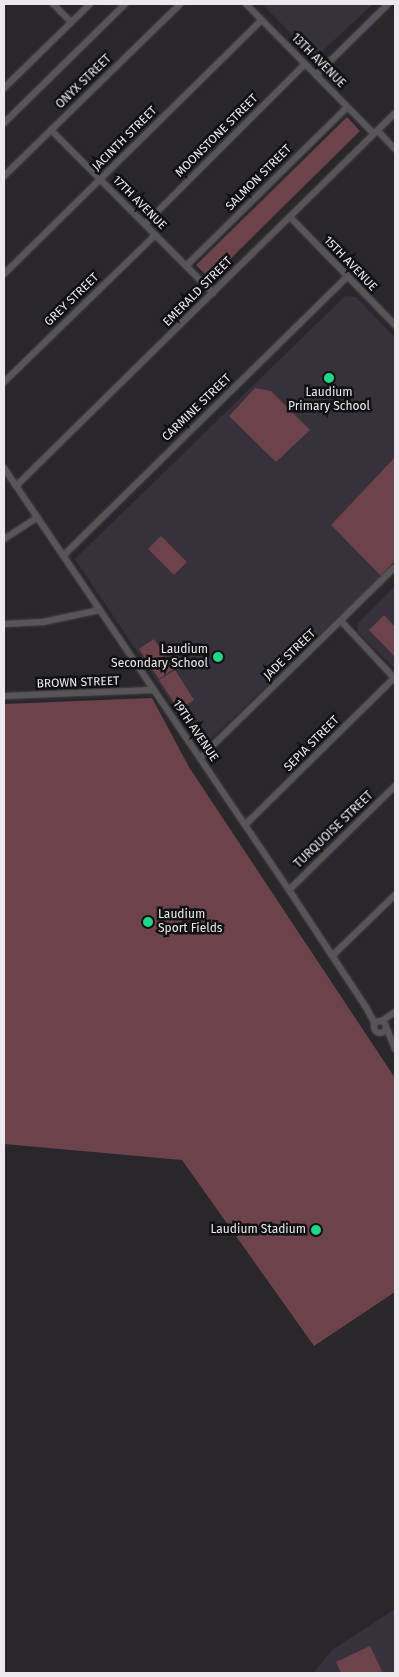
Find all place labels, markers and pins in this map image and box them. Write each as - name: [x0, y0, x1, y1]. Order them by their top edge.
- marker: Laudium Primary School: [323, 372, 335, 384]
- place label: Laudium Primary School: [288, 386, 370, 414]
- place label: Laudium Secondary School: [111, 643, 208, 671]
- marker: Laudium Secondary School: [212, 651, 224, 663]
- place label: Laudium Sport Fields: [158, 908, 222, 936]
- marker: Laudium Sport Fields: [142, 916, 154, 928]
- place label: Laudium Stadium: [210, 1223, 306, 1237]
- marker: Laudium Stadium: [310, 1224, 322, 1236]

